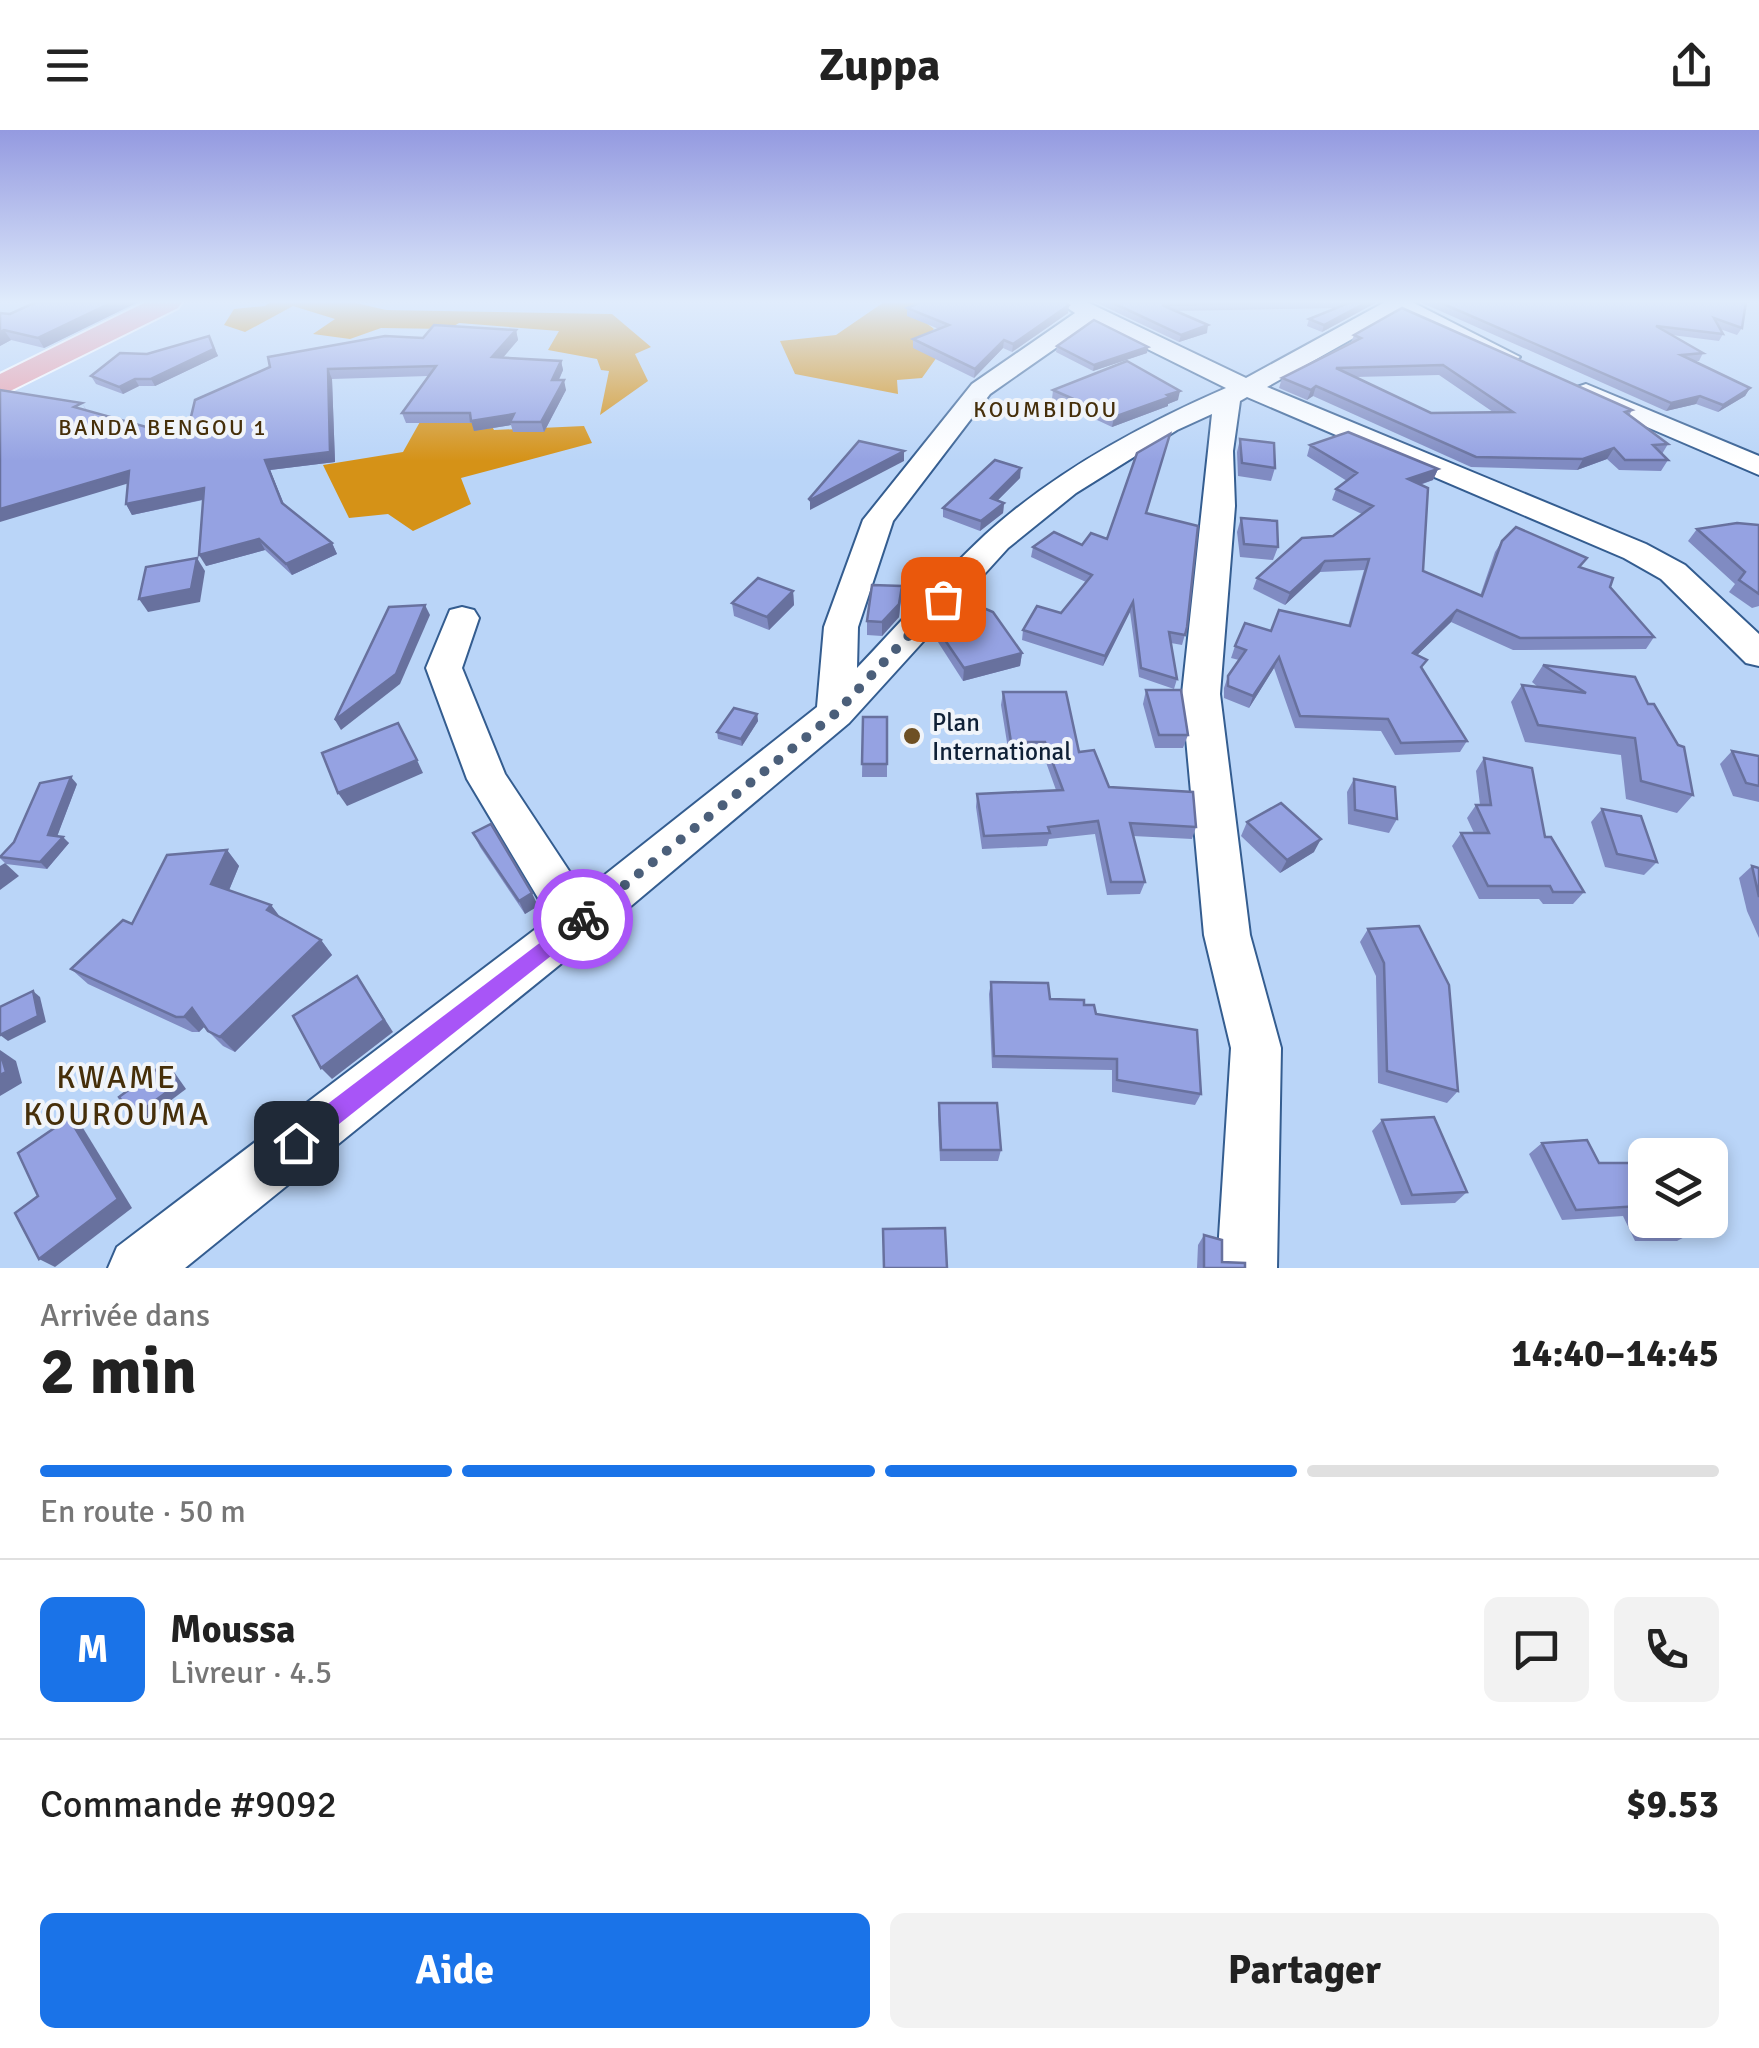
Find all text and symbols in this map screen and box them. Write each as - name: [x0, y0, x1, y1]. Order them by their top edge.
- icon: menu: [40, 38, 95, 93]
- text: Zuppa: [819, 38, 940, 93]
- icon: share: [1664, 38, 1719, 93]
- district label: KOUMBIDOU: [973, 396, 1119, 423]
- district label: BANDA BENGOU 1: [58, 414, 268, 441]
- pin: [901, 557, 986, 642]
- icon: bag: [916, 572, 971, 627]
- place label: Plan International: [932, 707, 1072, 767]
- marker: Plan International: [901, 725, 923, 747]
- courier: [533, 869, 633, 969]
- icon: bike: [556, 892, 611, 947]
- district label: KWAME KOUROUMA: [23, 1058, 211, 1134]
- pin: [254, 1101, 339, 1186]
- icon: home: [269, 1116, 324, 1171]
- map controls: [1628, 1138, 1728, 1238]
- button: layers: [1628, 1138, 1728, 1238]
- text: Arrivée dans: [40, 1296, 210, 1335]
- text: 14:40–14:45: [1511, 1330, 1719, 1377]
- text: 2 min: [40, 1332, 197, 1412]
- text: En route · 50 m: [40, 1492, 246, 1531]
- button: chat: [1484, 1597, 1589, 1702]
- button: phone: [1614, 1597, 1719, 1702]
- text: Moussa: [170, 1606, 296, 1653]
- text: M: [77, 1626, 108, 1673]
- text: Livreur · 4.5: [170, 1653, 332, 1692]
- text: Commande #9092: [40, 1781, 337, 1828]
- text: $9.53: [1626, 1781, 1719, 1828]
- button: Aide: [40, 1913, 870, 2028]
- button: Partager: [890, 1913, 1719, 2028]

